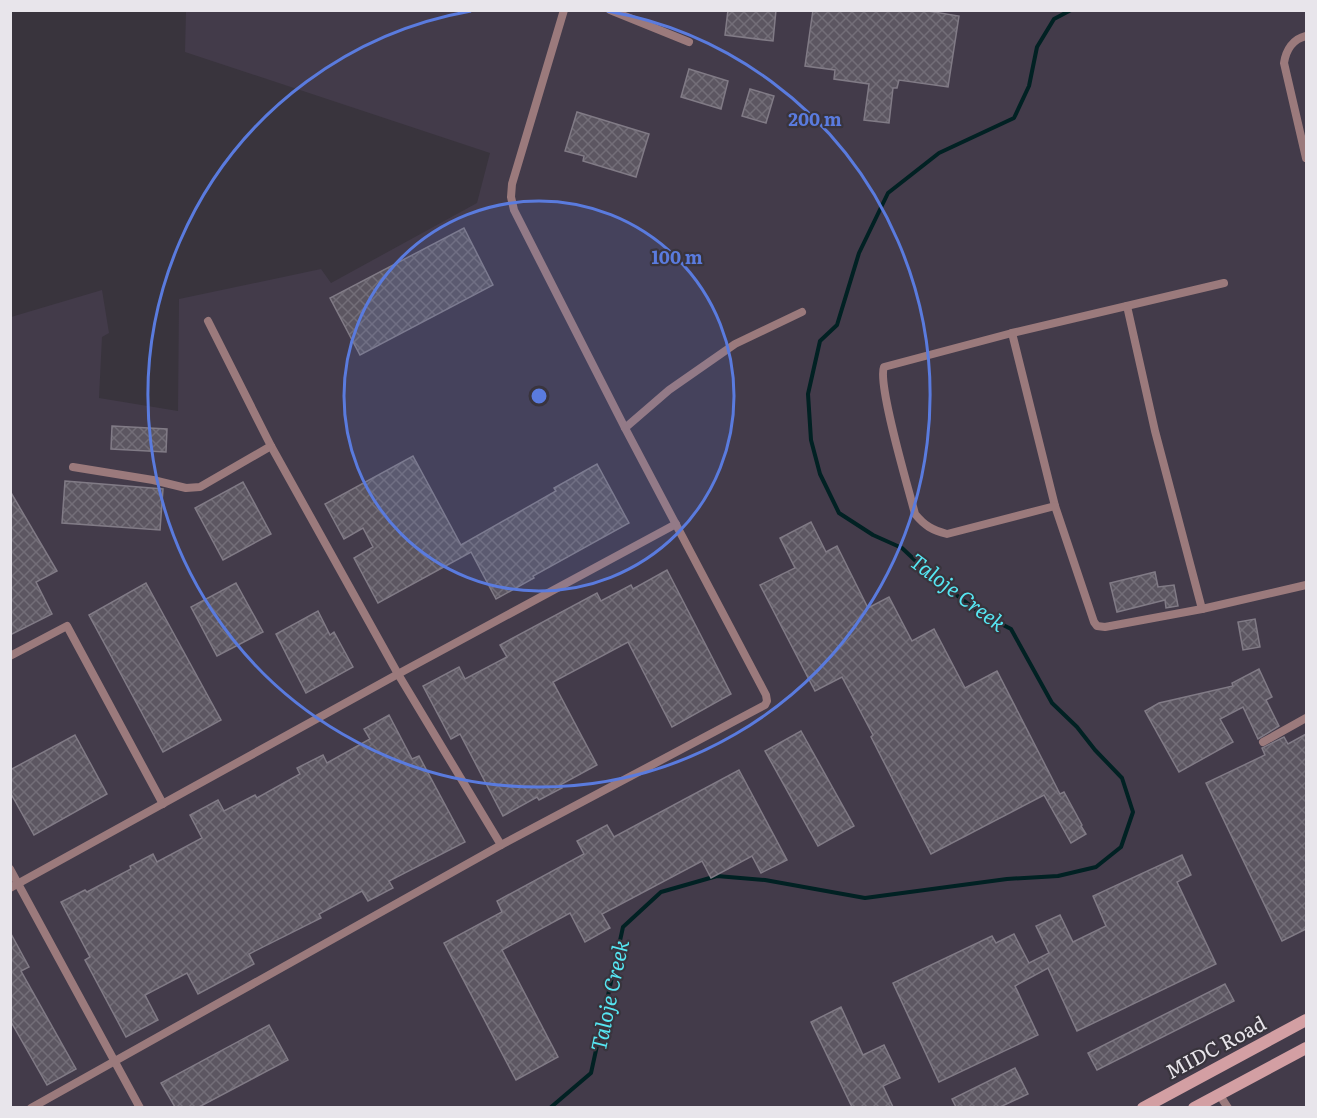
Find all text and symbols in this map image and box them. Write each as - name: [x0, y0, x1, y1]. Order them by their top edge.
- text: 200 m: [788, 105, 842, 132]
- text: 100 m: [651, 243, 703, 270]
- centre of rings: [529, 386, 549, 406]
- water label: Taloje Creek: [904, 545, 1014, 638]
- water label: Taloje Creek: [581, 936, 635, 1054]
- street label: MIDC Road: [1159, 1007, 1271, 1085]

